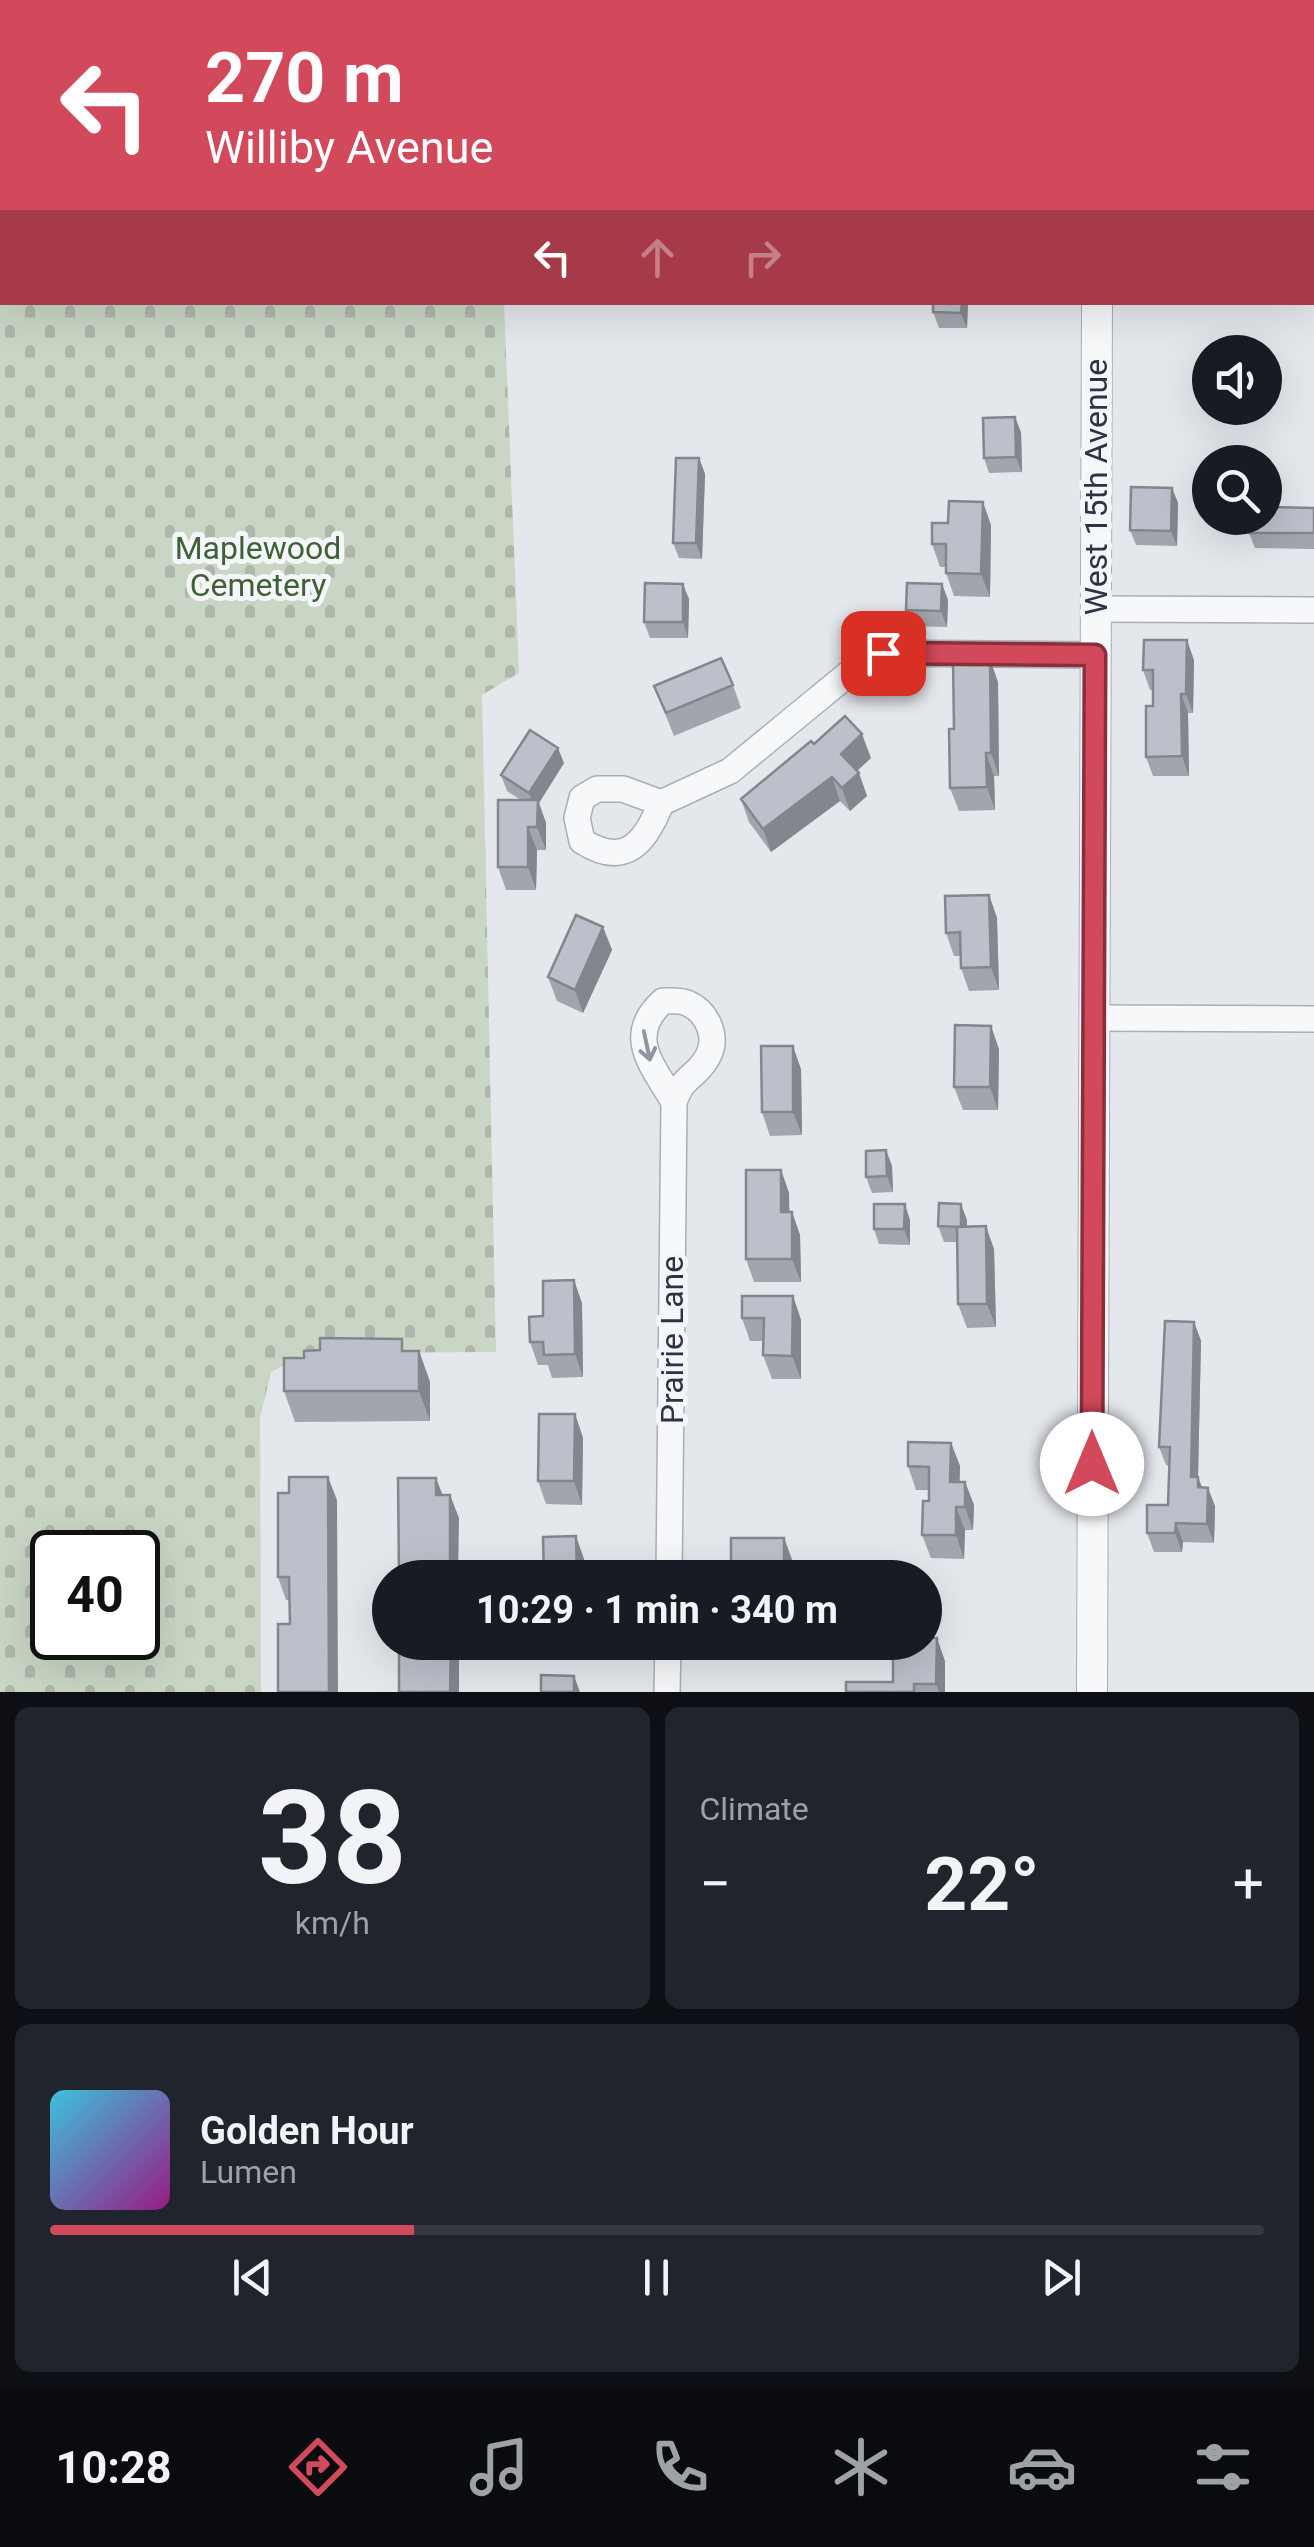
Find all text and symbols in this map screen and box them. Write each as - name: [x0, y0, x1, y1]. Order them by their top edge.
- text: 270 m: [205, 37, 404, 119]
- icon: left: [40, 40, 170, 170]
- text: Williby Avenue: [205, 121, 493, 174]
- icon: left: [525, 230, 580, 285]
- icon: ahead: [630, 230, 685, 285]
- icon: right: [735, 230, 790, 285]
- map controls: [1192, 335, 1282, 535]
- button: sound: [1192, 335, 1282, 425]
- street label: West 15th Avenue: [1077, 359, 1115, 615]
- button: search: [1192, 445, 1282, 535]
- park label: Maplewood Cemetery: [175, 529, 341, 604]
- pin: [841, 611, 926, 696]
- icon: arrive: [856, 626, 911, 681]
- one-way arrow: [639, 1030, 658, 1062]
- street label: Prairie Lane: [653, 1256, 691, 1424]
- position arrow: [1040, 1412, 1144, 1516]
- speed limit sign: 40: [30, 1530, 160, 1660]
- text: 10:29 · 1 min · 340 m: [476, 1588, 838, 1632]
- text: 38: [258, 1762, 407, 1915]
- text: Climate: [700, 1790, 809, 1828]
- text: 22°: [924, 1840, 1040, 1928]
- text: −: [700, 1852, 731, 1916]
- text: +: [1233, 1852, 1264, 1916]
- text: km/h: [295, 1904, 370, 1942]
- text: Golden Hour: [200, 2109, 414, 2153]
- text: Lumen: [200, 2153, 297, 2191]
- icon: previous: [225, 2250, 280, 2305]
- icon: pause: [629, 2250, 684, 2305]
- icon: next: [1034, 2250, 1089, 2305]
- icon: directions: [283, 2432, 353, 2502]
- icon: music: [464, 2432, 534, 2502]
- icon: phone: [645, 2432, 715, 2502]
- icon: climate: [826, 2432, 896, 2502]
- icon: car: [1007, 2432, 1077, 2502]
- icon: filters: [1188, 2432, 1258, 2502]
- text: 10:28: [56, 2441, 172, 2494]

